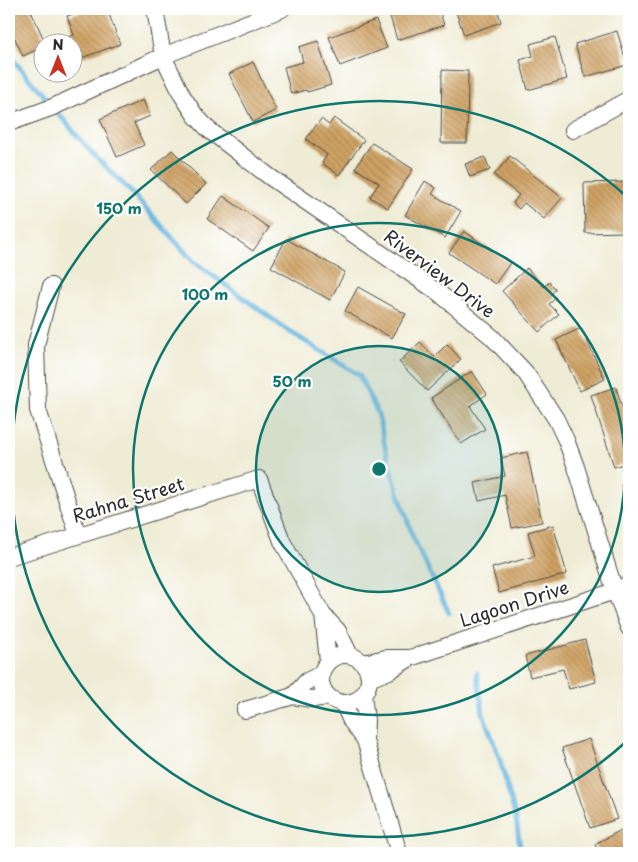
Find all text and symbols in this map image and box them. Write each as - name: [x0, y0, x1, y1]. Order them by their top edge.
- north arrow: [32, 32, 82, 82]
- text: N: [52, 34, 64, 55]
- text: 150 m: [96, 196, 142, 219]
- street label: Riverview Drive: [379, 222, 501, 324]
- text: 100 m: [182, 282, 228, 305]
- text: 50 m: [273, 369, 311, 392]
- centre of rings: [370, 460, 388, 478]
- street label: Rahna Street: [69, 469, 187, 529]
- street label: Lagoon Drive: [456, 573, 572, 633]

